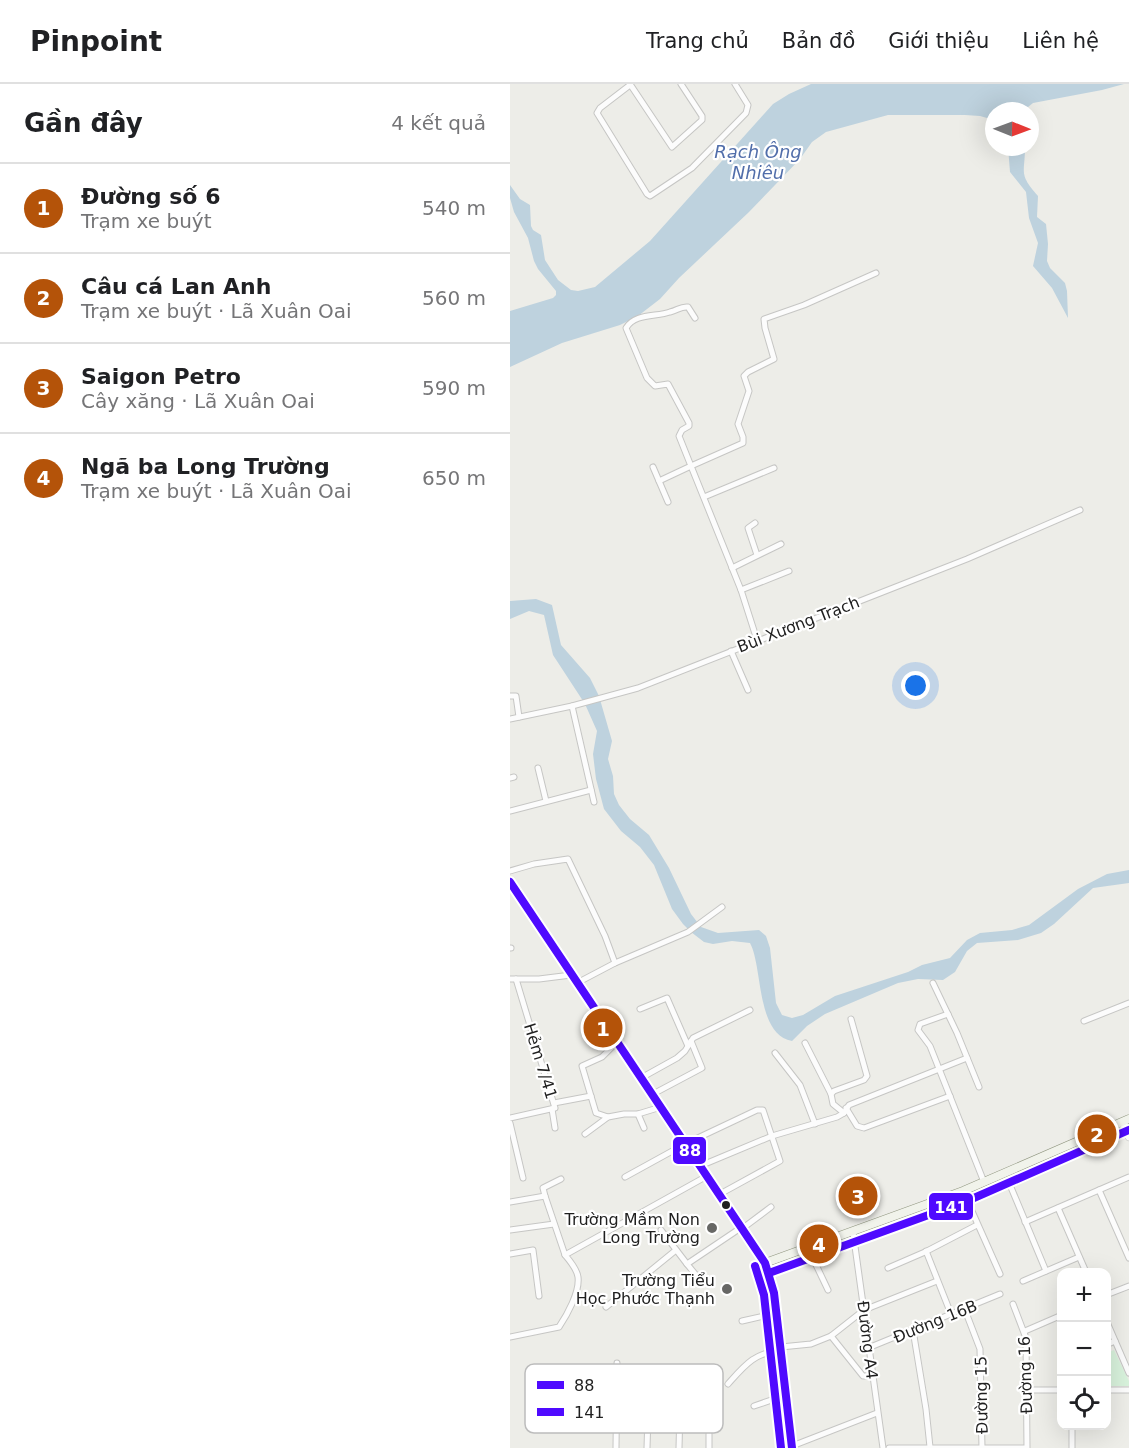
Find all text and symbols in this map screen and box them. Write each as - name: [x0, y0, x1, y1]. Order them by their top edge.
- text: Pinpoint: [30, 25, 162, 58]
- text: Trang chủ: [646, 29, 749, 53]
- text: Bản đồ: [782, 29, 855, 53]
- text: Giới thiệu: [888, 29, 989, 53]
- text: Liên hệ: [1022, 29, 1099, 53]
- north arrow: [985, 102, 1039, 156]
- text: Gần đây: [24, 108, 143, 138]
- text: 4 kết quả: [391, 111, 486, 135]
- water label: Rạch Ông Nhiêu: [714, 141, 802, 183]
- text: Đường số 6: [81, 184, 220, 209]
- text: 1: [37, 196, 50, 220]
- text: 540 m: [422, 196, 486, 220]
- text: Trạm xe buýt: [81, 209, 212, 233]
- text: Câu cá Lan Anh: [81, 274, 271, 299]
- text: 2: [37, 286, 50, 310]
- text: 560 m: [422, 286, 486, 310]
- text: Trạm xe buýt · Lã Xuân Oai: [81, 299, 352, 323]
- text: Saigon Petro: [81, 364, 241, 389]
- text: 3: [37, 376, 50, 400]
- text: 590 m: [422, 376, 486, 400]
- text: Cây xăng · Lã Xuân Oai: [81, 389, 315, 413]
- text: Ngã ba Long Trường: [81, 454, 330, 479]
- text: 4: [37, 466, 50, 490]
- text: 650 m: [422, 466, 486, 490]
- text: Trạm xe buýt · Lã Xuân Oai: [81, 479, 352, 503]
- street label: Bùi Xương Trạch: [734, 592, 862, 657]
- your location: [901, 671, 930, 700]
- pin: 1: [584, 1006, 622, 1050]
- street label: Hẻm 7/41: [520, 1021, 561, 1101]
- pin: 2: [1078, 1112, 1116, 1156]
- line badge: 88: [672, 1136, 707, 1165]
- text: 88: [679, 1141, 701, 1160]
- pin: 3: [838, 1174, 878, 1218]
- line badge: 141: [928, 1192, 974, 1221]
- text: 141: [934, 1198, 968, 1217]
- unlabelled marker: [720, 1199, 732, 1211]
- place label: Trường Mầm Non Long Trường: [564, 1210, 700, 1247]
- marker: Trường Mầm Non Long Trường: [705, 1221, 719, 1235]
- pin: 4: [800, 1222, 838, 1266]
- map controls: [1057, 1268, 1111, 1430]
- button: +: [1057, 1268, 1111, 1322]
- place label: Trường Tiểu Học Phước Thạnh: [576, 1271, 715, 1308]
- marker: Trường Tiểu Học Phước Thạnh: [720, 1282, 734, 1296]
- street label: Đường 16B: [890, 1296, 980, 1347]
- street label: Đường A4: [853, 1300, 882, 1380]
- button: −: [1057, 1322, 1111, 1376]
- street label: Đường 16: [1015, 1336, 1036, 1414]
- street label: Đường 15: [971, 1356, 992, 1434]
- legend: [525, 1364, 723, 1433]
- text: 88: [574, 1376, 594, 1395]
- button: locate: [1057, 1376, 1111, 1430]
- text: 141: [574, 1403, 605, 1422]

